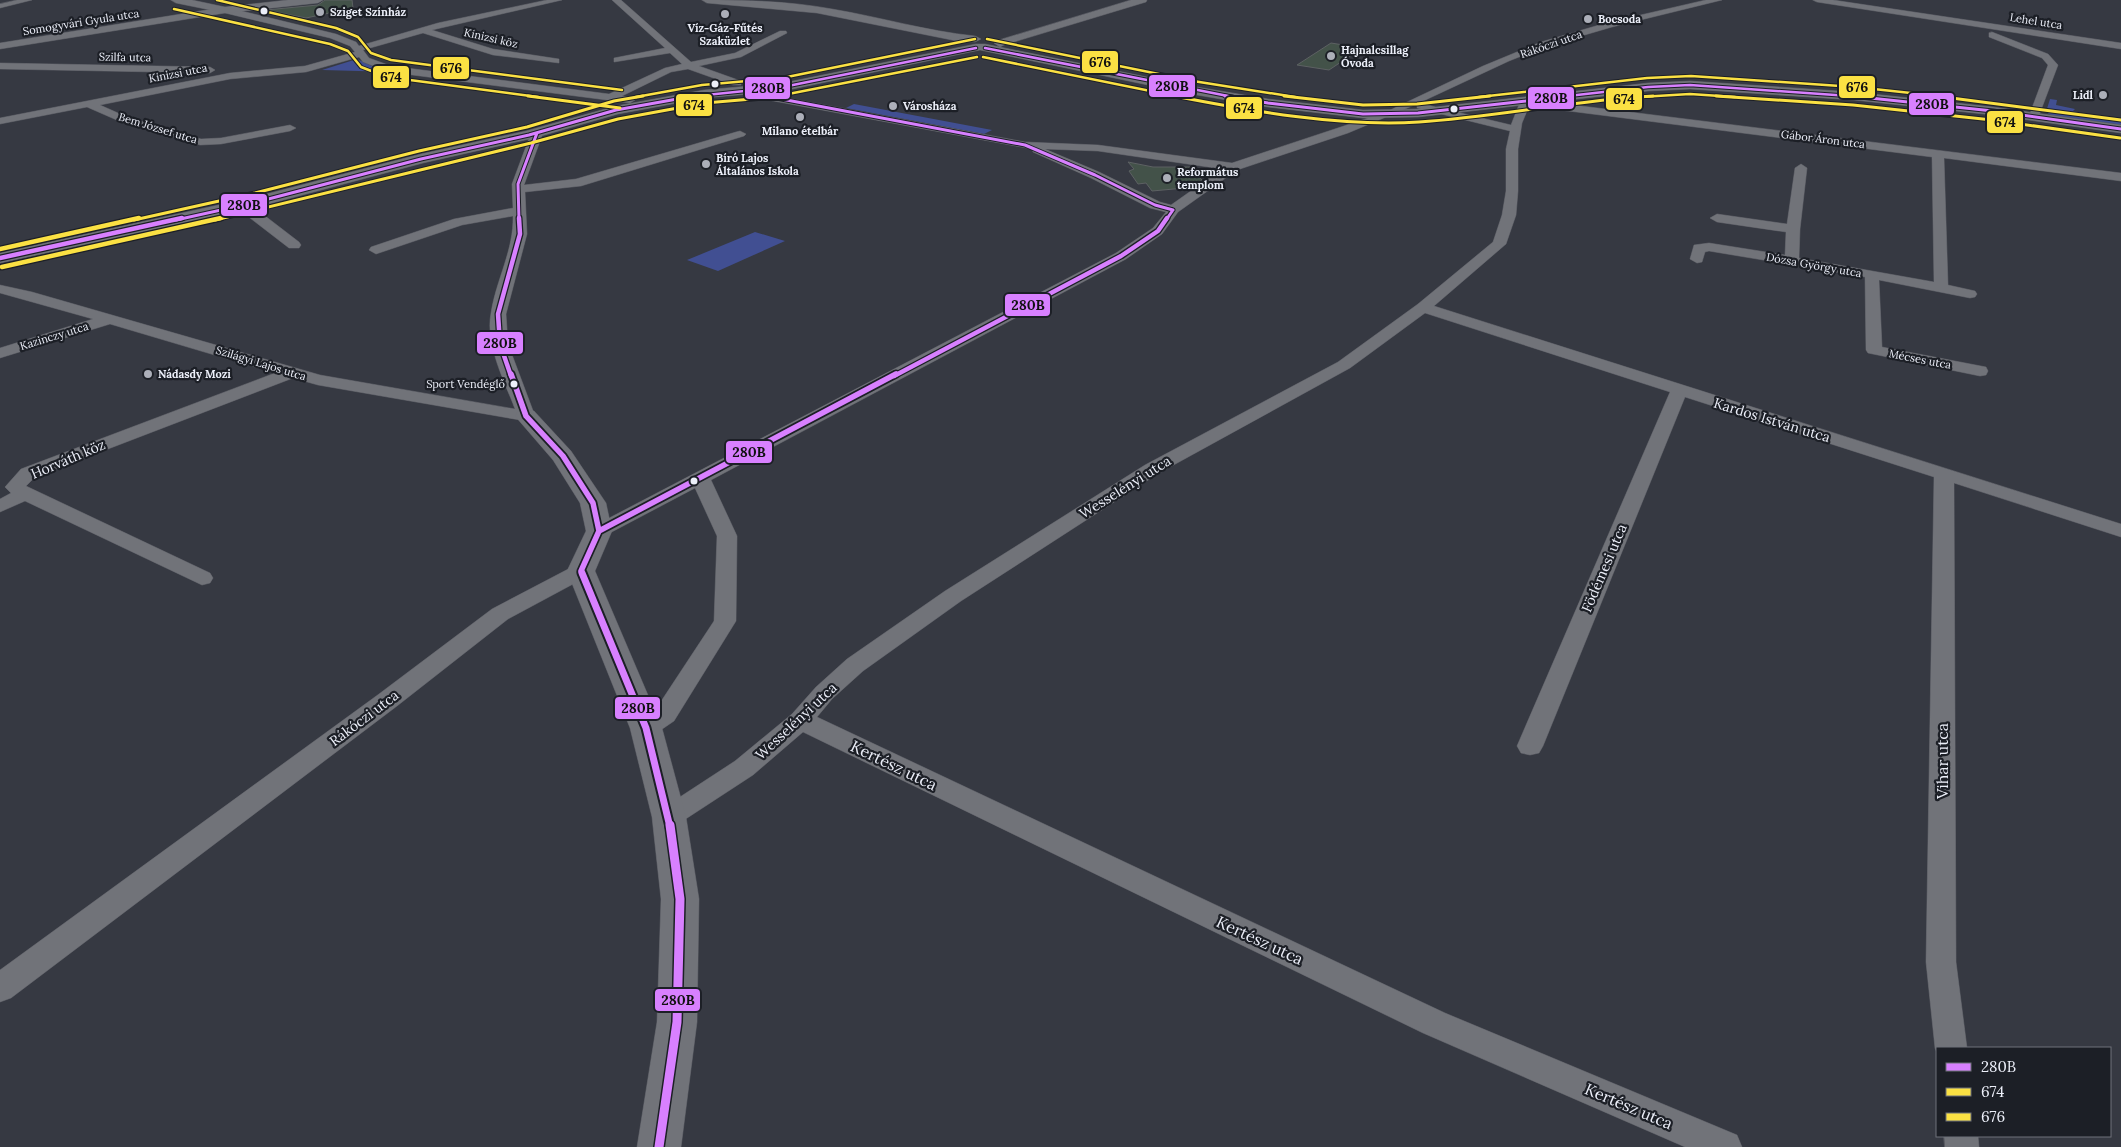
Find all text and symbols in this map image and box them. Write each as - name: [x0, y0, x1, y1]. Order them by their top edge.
- place label: Sziget Színház: [330, 5, 407, 19]
- street label: Somogyvári Gyula utca: [22, 6, 140, 38]
- unlabelled marker: [259, 6, 269, 16]
- marker: Sziget Színház: [314, 6, 326, 18]
- marker: Víz-Gáz-Fűtés Szaküzlet: [719, 8, 731, 20]
- street label: Lehel utca: [2009, 10, 2064, 32]
- place label: Bocsoda: [1598, 12, 1641, 26]
- marker: Bocsoda: [1582, 13, 1594, 25]
- place label: Víz-Gáz-Fűtés Szaküzlet: [687, 21, 763, 48]
- street label: Kinizsi köz: [463, 25, 520, 51]
- street label: Rákóczi utca: [1518, 27, 1584, 61]
- place label: Hajnalcsillag Óvoda: [1341, 43, 1409, 70]
- street label: Szilfa utca: [99, 50, 152, 64]
- line badge: 676: [1081, 50, 1119, 74]
- marker: Hajnalcsillag Óvoda: [1325, 50, 1337, 62]
- text: 676: [1089, 53, 1111, 71]
- line badge: 676: [432, 56, 470, 80]
- text: 676: [440, 59, 462, 77]
- street label: Kinizsi utca: [148, 60, 209, 86]
- line badge: 674: [372, 65, 410, 89]
- text: 674: [380, 68, 402, 86]
- line badge: 280B: [1148, 74, 1196, 98]
- line badge: 676: [1838, 75, 1876, 99]
- line badge: 280B: [744, 76, 791, 100]
- text: 280B: [1155, 77, 1189, 95]
- text: 676: [1846, 78, 1868, 96]
- unlabelled marker: [710, 79, 720, 89]
- text: 280B: [751, 79, 785, 97]
- line badge: 280B: [1527, 86, 1575, 110]
- line badge: 674: [1605, 87, 1643, 111]
- place label: Lidl: [2073, 88, 2094, 102]
- text: 280B: [1534, 89, 1568, 107]
- marker: Lidl: [2097, 89, 2109, 101]
- text: 674: [1613, 90, 1635, 108]
- line badge: 280B: [1908, 92, 1955, 116]
- line badge: 674: [675, 93, 713, 117]
- text: 280B: [1915, 95, 1949, 113]
- text: 674: [683, 96, 705, 114]
- line badge: 674: [1225, 96, 1263, 120]
- place label: Városháza: [903, 99, 957, 113]
- text: 674: [1233, 99, 1255, 117]
- marker: Városháza: [887, 100, 899, 112]
- unlabelled marker: [1449, 104, 1459, 114]
- street label: Bem József utca: [117, 109, 199, 147]
- line badge: 674: [1986, 110, 2024, 134]
- marker: Milano ételbár: [794, 111, 806, 123]
- text: 674: [1994, 113, 2016, 131]
- place label: Milano ételbár: [762, 124, 839, 138]
- street label: Gábor Áron utca: [1780, 127, 1866, 151]
- place label: Bíró Lajos Általános Iskola: [716, 151, 799, 178]
- marker: Bíró Lajos Általános Iskola: [700, 158, 712, 170]
- place label: Református templom: [1177, 165, 1238, 192]
- marker: Református templom: [1161, 172, 1173, 184]
- line badge: 280B: [220, 193, 268, 217]
- text: 280B: [227, 196, 261, 214]
- street label: Dózsa György utca: [1765, 250, 1863, 280]
- line badge: 280B: [1004, 293, 1051, 317]
- text: 280B: [1011, 296, 1045, 314]
- street label: Kazinczy utca: [18, 319, 90, 353]
- line badge: 280B: [476, 331, 524, 355]
- text: 280B: [483, 334, 517, 352]
- street label: Szilágyi Lajos utca: [214, 343, 308, 383]
- street label: Mécses utca: [1888, 346, 1953, 372]
- place label: Nádasdy Mozi: [158, 367, 231, 381]
- marker: Nádasdy Mozi: [142, 368, 154, 380]
- place label: Sport Vendéglő: [426, 377, 505, 391]
- marker: Sport Vendéglő: [509, 379, 519, 389]
- street label: Kardos István utca: [1712, 394, 1832, 446]
- street label: Horváth köz: [28, 435, 108, 483]
- line badge: 280B: [725, 440, 773, 464]
- text: 280B: [732, 443, 766, 461]
- street label: Wesselényi utca: [1076, 452, 1174, 522]
- unlabelled marker: [689, 476, 699, 486]
- street label: Födémesi utca: [1577, 521, 1631, 615]
- street label: Wesselényi utca: [752, 679, 840, 763]
- street label: Rákóczi utca: [326, 686, 402, 750]
- line badge: 280B: [614, 696, 661, 720]
- text: 280B: [621, 699, 655, 717]
- street label: Vihar utca: [1932, 723, 1952, 800]
- street label: Kertész utca: [848, 736, 940, 794]
- street label: Kertész utca: [1213, 911, 1307, 969]
- line badge: 280B: [654, 988, 701, 1012]
- text: 280B: [661, 991, 695, 1009]
- legend: [1936, 1047, 2111, 1137]
- text: 280B: [1981, 1057, 2016, 1076]
- street label: Kertész utca: [1582, 1079, 1676, 1133]
- text: 674: [1981, 1082, 2004, 1101]
- text: 676: [1981, 1107, 2005, 1126]

